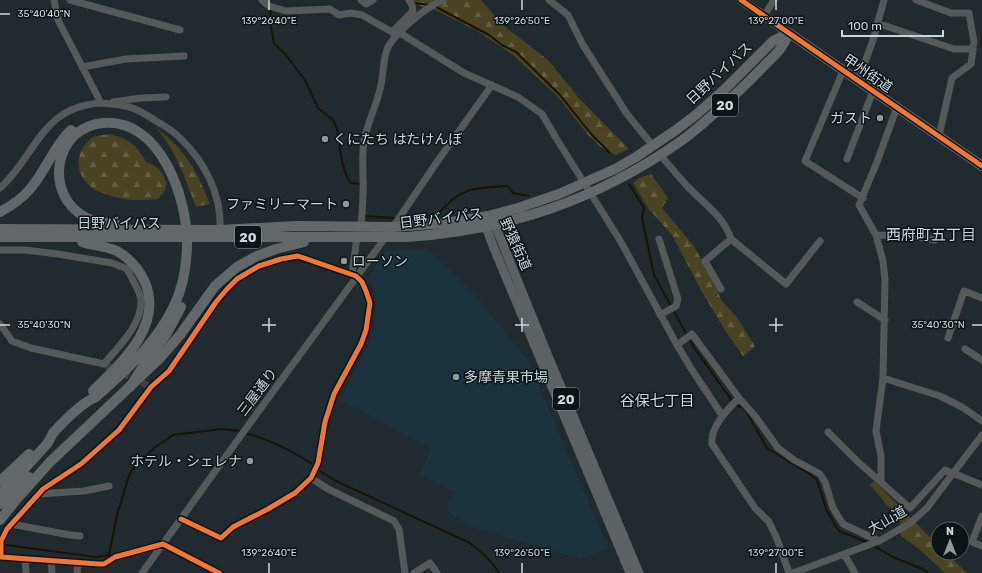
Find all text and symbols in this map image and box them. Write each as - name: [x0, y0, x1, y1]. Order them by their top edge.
- text: 35°40'40"N: [18, 8, 70, 20]
- scale bar: [842, 12, 943, 38]
- text: 139°26'40"E: [241, 15, 297, 27]
- text: 139°26'50"E: [494, 15, 550, 27]
- text: 139°27'00"E: [748, 15, 804, 27]
- text: 100 m: [848, 19, 882, 33]
- street label: 日野バイパス: [683, 39, 756, 108]
- street label: 甲州街道: [840, 51, 896, 96]
- road number: 20: [712, 94, 738, 116]
- place label: ガスト: [830, 110, 872, 127]
- marker: ガスト: [875, 113, 885, 123]
- place label: くにたち はたけんぼ: [333, 131, 462, 148]
- marker: くにたち はたけんぼ: [320, 134, 330, 144]
- place label: ファミリーマート: [226, 196, 338, 213]
- marker: ファミリーマート: [341, 199, 351, 209]
- street label: 日野バイパス: [398, 205, 484, 232]
- street label: 日野バイパス: [77, 215, 161, 232]
- street label: 野猿街道: [496, 215, 535, 273]
- road number: 20: [235, 226, 261, 248]
- district label: 西府町五丁目: [886, 226, 976, 244]
- place label: ローソン: [352, 253, 408, 270]
- marker: ローソン: [339, 256, 349, 266]
- text: 35°40'30"N: [17, 319, 71, 331]
- text: 35°40'30"N: [911, 319, 965, 331]
- street label: 三屋通り: [234, 365, 281, 420]
- place label: 多摩青果市場: [464, 369, 548, 386]
- marker: 多摩青果市場: [451, 372, 461, 382]
- road number: 20: [553, 388, 579, 410]
- district label: 谷保七丁目: [619, 392, 695, 410]
- place label: ホテル・シェレナ: [130, 453, 242, 470]
- marker: ホテル・シェレナ: [245, 456, 255, 466]
- street label: 大山道: [865, 503, 910, 538]
- north arrow: [930, 521, 970, 561]
- text: N: [946, 525, 954, 538]
- text: 139°26'40"E: [241, 547, 297, 559]
- text: 139°26'50"E: [494, 547, 550, 559]
- text: 139°27'00"E: [748, 547, 804, 559]

